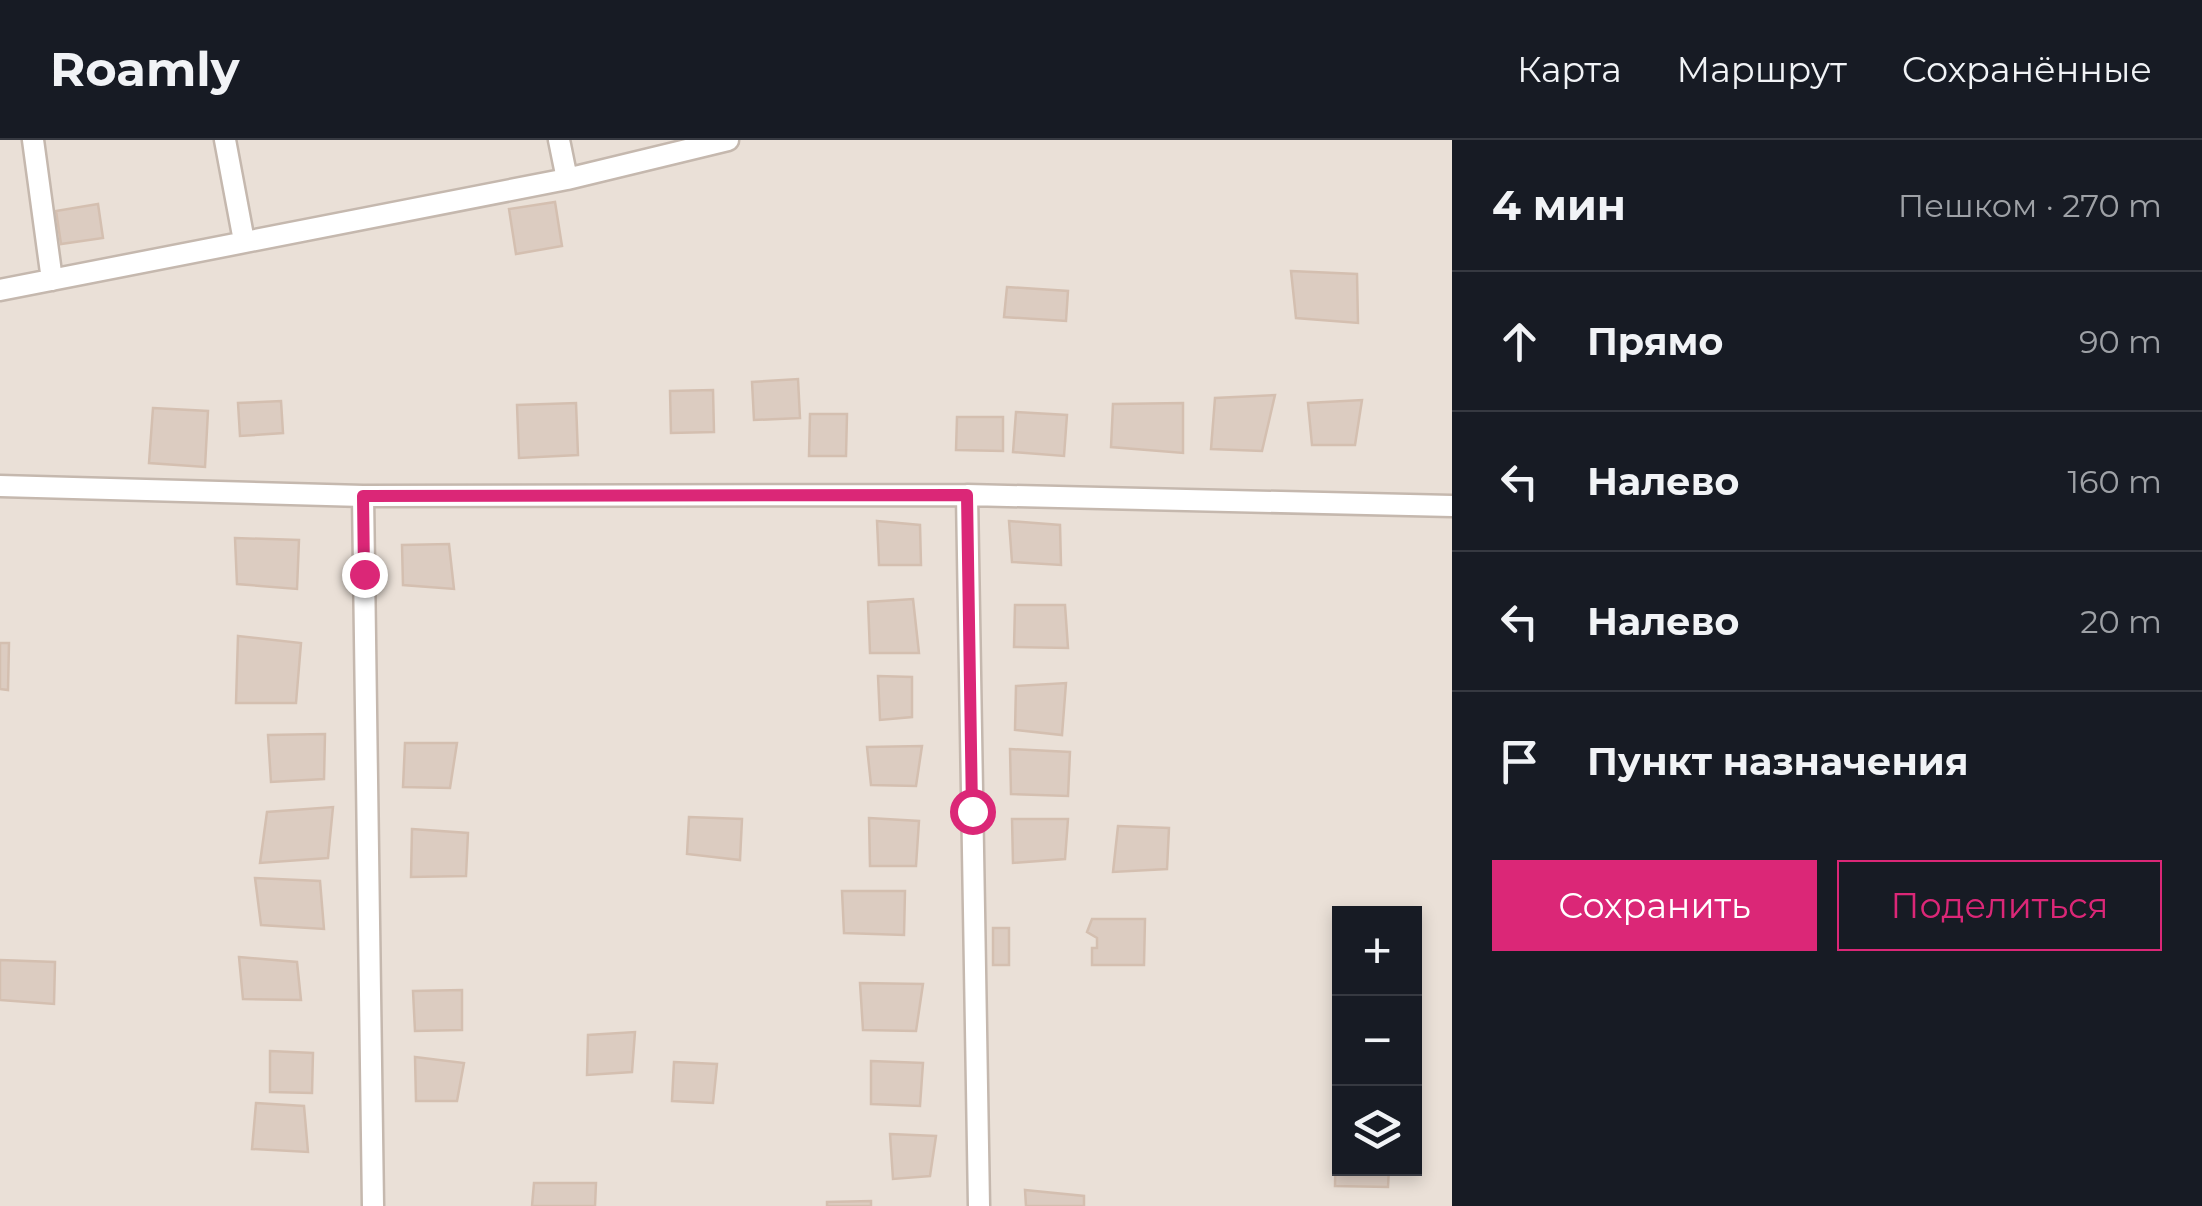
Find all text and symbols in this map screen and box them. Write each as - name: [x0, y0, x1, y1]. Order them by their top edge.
- text: Roamly: [50, 40, 239, 98]
- text: Карта: [1517, 48, 1622, 91]
- text: Маршрут: [1677, 48, 1847, 91]
- text: Сохранённые: [1902, 48, 2152, 91]
- text: 4 мин: [1492, 179, 1626, 231]
- text: Пешком · 270 m: [1898, 186, 2162, 225]
- icon: ahead: [1492, 314, 1547, 369]
- text: Прямо: [1587, 318, 1723, 365]
- text: 90 m: [2079, 322, 2162, 361]
- icon: left: [1492, 454, 1547, 509]
- text: Налево: [1587, 458, 1739, 505]
- text: 160 m: [2067, 462, 2162, 501]
- route end: [342, 552, 388, 598]
- icon: left: [1492, 594, 1547, 649]
- text: Налево: [1587, 598, 1739, 645]
- text: 20 m: [2080, 602, 2162, 641]
- icon: arrive: [1492, 734, 1547, 789]
- text: Пункт назначения: [1587, 738, 1969, 785]
- route start: [950, 789, 996, 835]
- button: Сохранить: [1492, 860, 1817, 951]
- button: Поделиться: [1837, 860, 2162, 951]
- map controls: [1332, 906, 1422, 1176]
- button: +: [1332, 906, 1422, 996]
- button: −: [1332, 996, 1422, 1086]
- button: layers: [1332, 1086, 1422, 1176]

